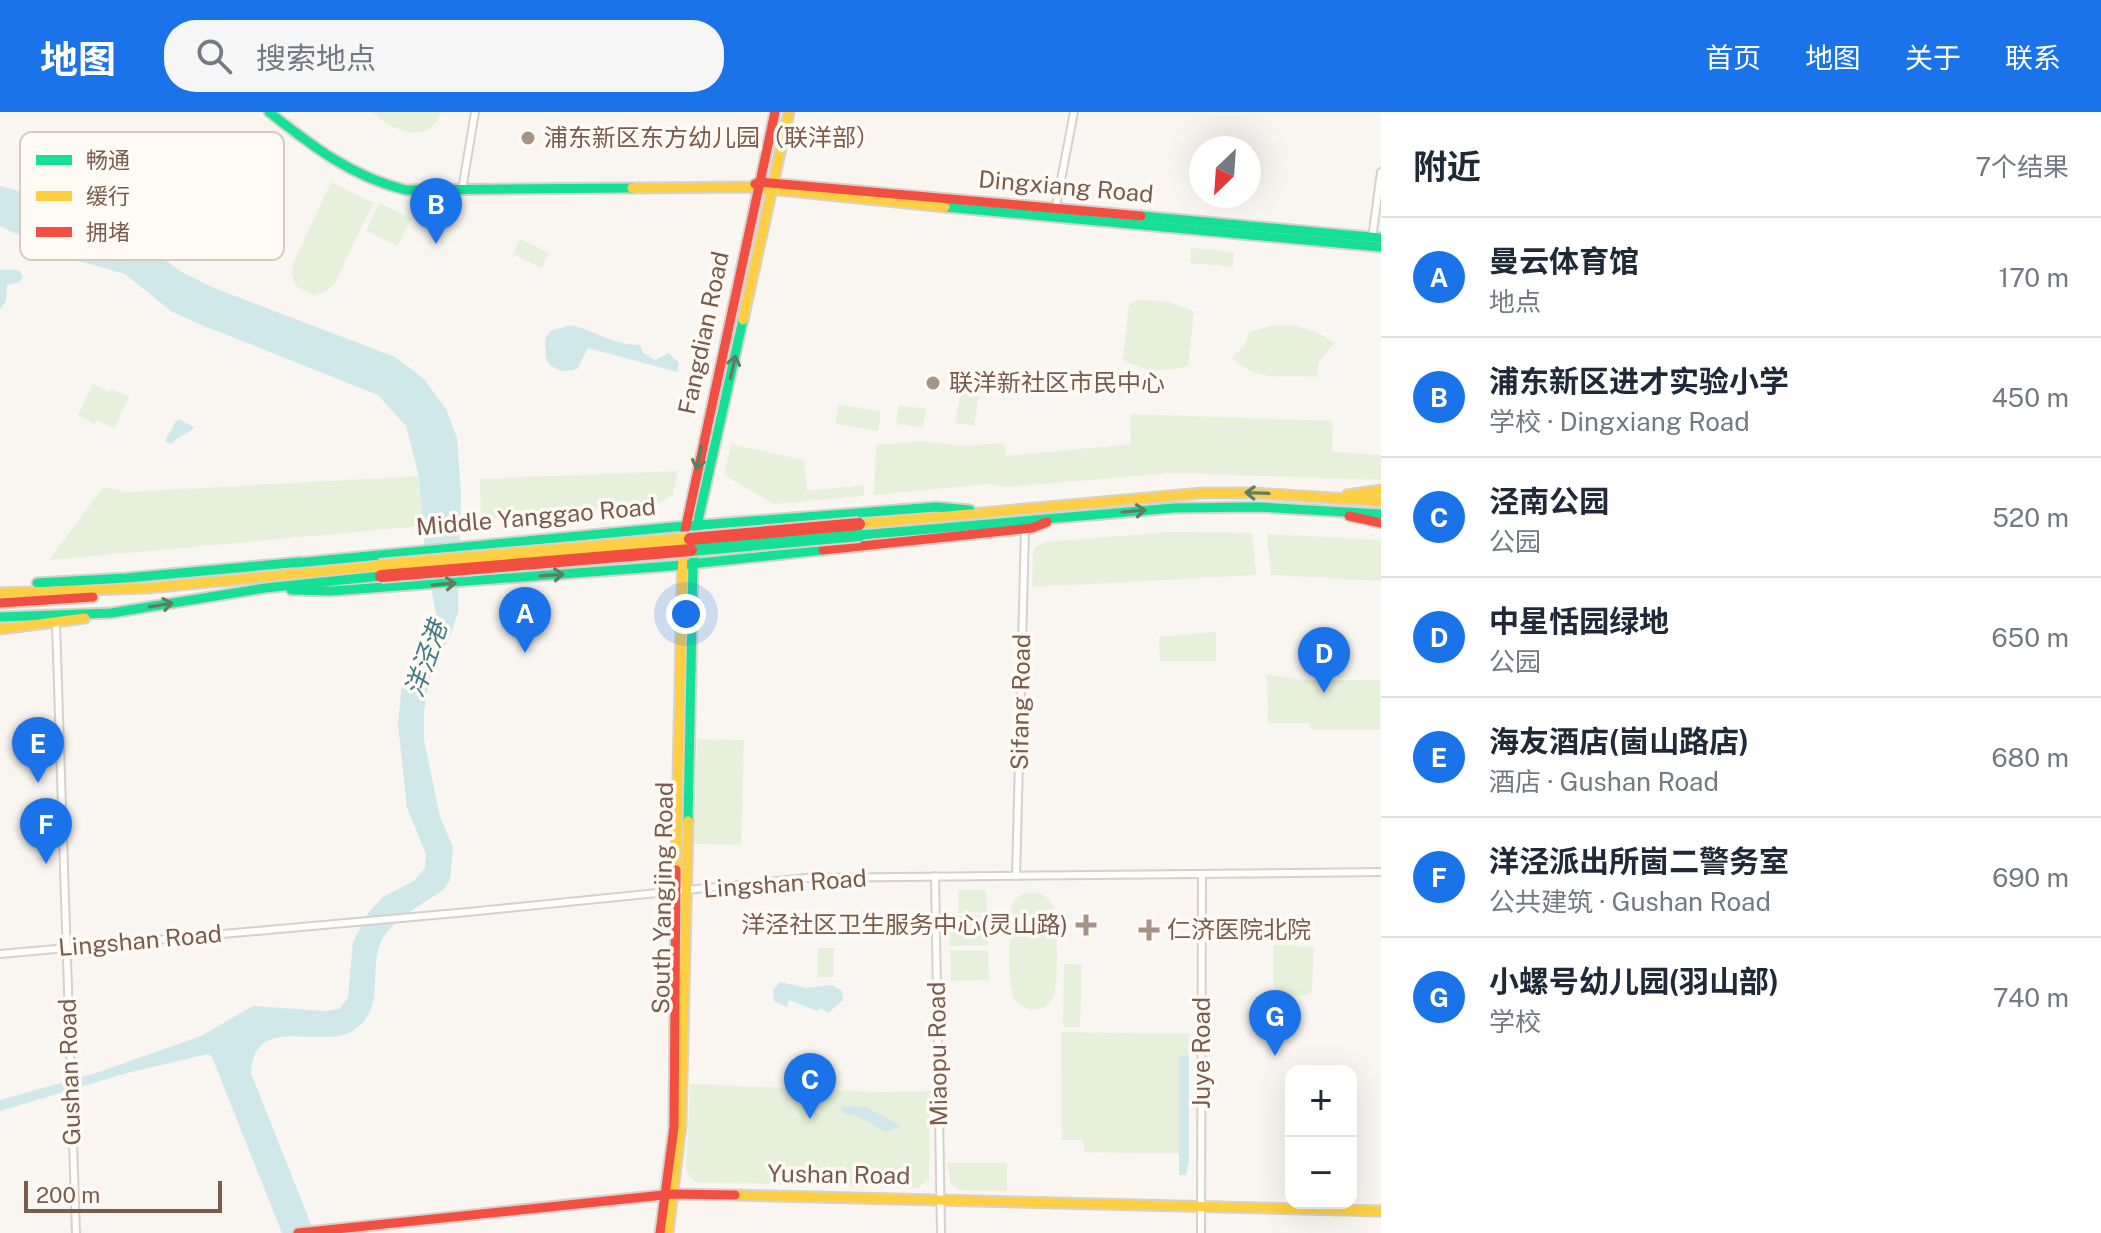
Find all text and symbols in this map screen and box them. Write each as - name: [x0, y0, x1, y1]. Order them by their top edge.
- search box: [164, 20, 724, 92]
- icon: search: [192, 34, 236, 78]
- text: 地图: [40, 37, 116, 82]
- text: 搜索地点: [256, 40, 376, 76]
- text: 首页: [1705, 41, 1761, 74]
- text: 地图: [1805, 41, 1861, 74]
- text: 关于: [1905, 41, 1961, 74]
- text: 联系: [2005, 41, 2061, 74]
- place label: 浦东新区东方幼儿园（联洋部）: [544, 123, 880, 151]
- marker: 浦东新区东方幼儿园（联洋部）: [519, 129, 537, 147]
- legend: [20, 132, 284, 260]
- north arrow: [1189, 136, 1261, 208]
- text: 畅通: [86, 147, 130, 173]
- text: 附近: [1413, 147, 1481, 187]
- text: 7个结果: [1975, 151, 2069, 182]
- street label: Dingxiang Road: [977, 164, 1155, 208]
- pin: B: [410, 178, 462, 244]
- text: 缓行: [86, 183, 130, 209]
- text: 拥堵: [86, 219, 130, 245]
- text: 曼云体育馆: [1489, 243, 1639, 279]
- street label: Fangdian Road: [672, 249, 734, 417]
- text: A: [1430, 262, 1448, 293]
- text: 170 m: [1999, 262, 2069, 293]
- text: 地点: [1489, 286, 1541, 317]
- one-way arrow: [726, 354, 741, 380]
- text: 浦东新区进才实验小学: [1489, 363, 1789, 399]
- place label: 联洋新社区市民中心: [949, 368, 1165, 396]
- marker: 联洋新社区市民中心: [924, 374, 942, 392]
- text: B: [1430, 382, 1448, 413]
- text: 450 m: [1992, 382, 2069, 413]
- text: 学校 · Dingxiang Road: [1489, 406, 1750, 437]
- one-way arrow: [691, 445, 706, 470]
- text: 泾南公园: [1489, 483, 1609, 519]
- one-way arrow: [1244, 486, 1271, 501]
- street label: Middle Yanggao Road: [415, 492, 657, 540]
- text: C: [1430, 502, 1448, 533]
- text: 520 m: [1992, 502, 2069, 533]
- one-way arrow: [1120, 503, 1146, 518]
- text: 公园: [1489, 526, 1541, 557]
- one-way arrow: [538, 567, 565, 582]
- one-way arrow: [430, 576, 457, 591]
- pin: A: [499, 587, 551, 653]
- your location: [666, 594, 706, 634]
- one-way arrow: [148, 597, 173, 612]
- text: 中星恬园绿地: [1489, 603, 1669, 639]
- water label: 洋泾港: [398, 613, 454, 701]
- text: D: [1430, 622, 1448, 653]
- text: 650 m: [1991, 622, 2069, 653]
- pin: D: [1298, 627, 1350, 693]
- street label: Sifang Road: [1005, 634, 1035, 770]
- text: 公园: [1489, 646, 1541, 677]
- pin: E: [12, 717, 64, 783]
- text: 海友酒店(崮山路店): [1489, 723, 1749, 759]
- text: E: [1431, 742, 1447, 773]
- text: 680 m: [1992, 742, 2069, 773]
- text: 酒店 · Gushan Road: [1489, 766, 1719, 797]
- street label: South Yangjing Road: [646, 782, 678, 1014]
- pin: F: [20, 798, 72, 864]
- text: 洋泾派出所崮二警务室: [1489, 843, 1789, 879]
- text: F: [1431, 862, 1447, 893]
- text: 690 m: [1992, 862, 2069, 893]
- street label: Lingshan Road: [702, 863, 868, 903]
- text: 公共建筑 · Gushan Road: [1489, 886, 1771, 917]
- place label: 洋泾社区卫生服务中心(灵山路): [741, 910, 1068, 938]
- marker: 洋泾社区卫生服务中心(灵山路): [1075, 914, 1097, 936]
- place label: 仁济医院北院: [1167, 915, 1311, 943]
- street label: Lingshan Road: [57, 919, 223, 961]
- marker: 仁济医院北院: [1138, 919, 1160, 941]
- text: 小螺号幼儿园(羽山部): [1489, 963, 1779, 999]
- street label: Miaopu Road: [922, 981, 952, 1127]
- text: G: [1429, 982, 1449, 1013]
- text: 740 m: [1993, 982, 2069, 1013]
- pin: G: [1249, 990, 1301, 1056]
- street label: Juye Road: [1187, 997, 1215, 1109]
- street label: Gushan Road: [52, 998, 86, 1146]
- text: 学校: [1489, 1006, 1541, 1037]
- pin: C: [784, 1053, 836, 1119]
- map controls: [1285, 1065, 1357, 1209]
- button: +: [1285, 1065, 1357, 1137]
- button: −: [1285, 1137, 1357, 1209]
- street label: Yushan Road: [767, 1159, 911, 1189]
- scale bar: [24, 1177, 222, 1213]
- text: 200 m: [36, 1182, 100, 1208]

